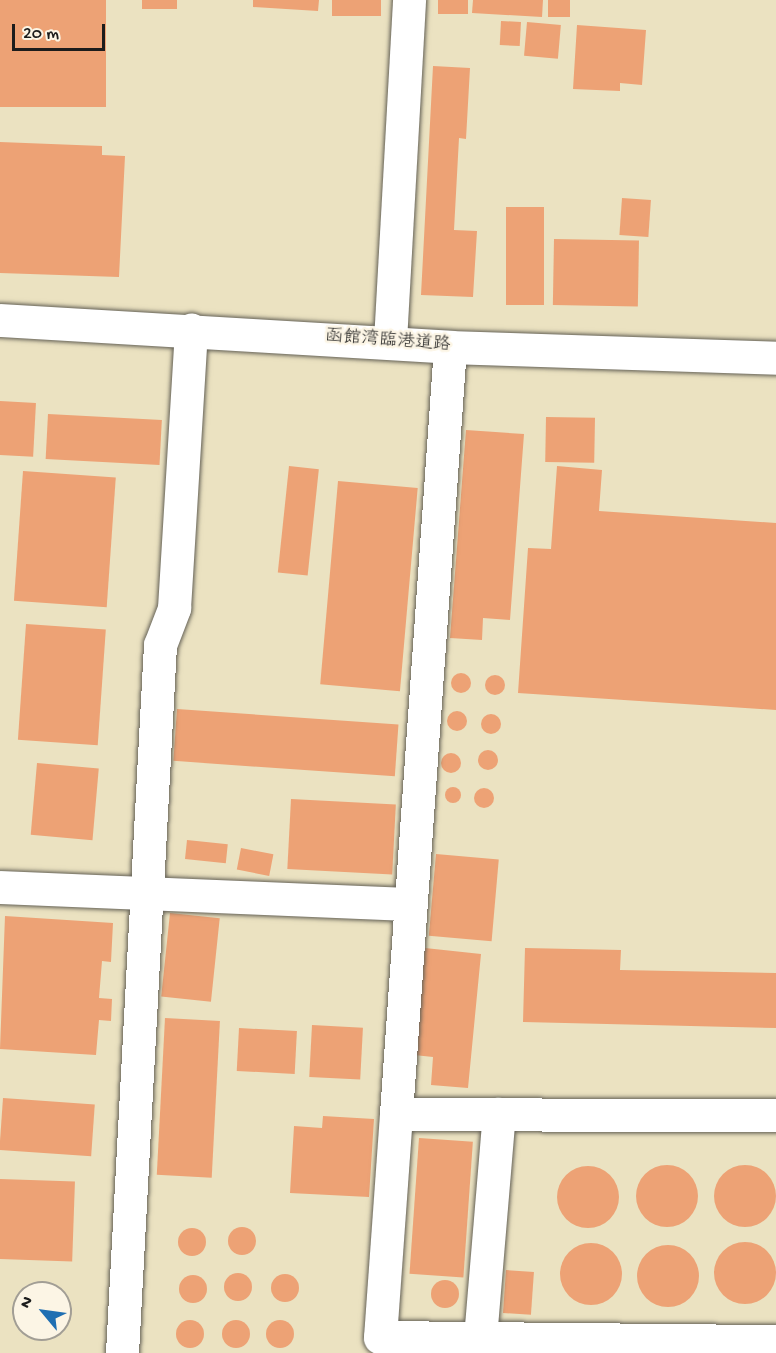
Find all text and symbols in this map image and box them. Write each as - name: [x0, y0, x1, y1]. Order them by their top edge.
- scale bar: [15, 12, 108, 50]
- text: 20 m: [23, 24, 59, 45]
- street label: 函館湾臨港道路: [324, 327, 452, 357]
- north arrow: [12, 1281, 72, 1341]
- text: N: [17, 1294, 38, 1312]

